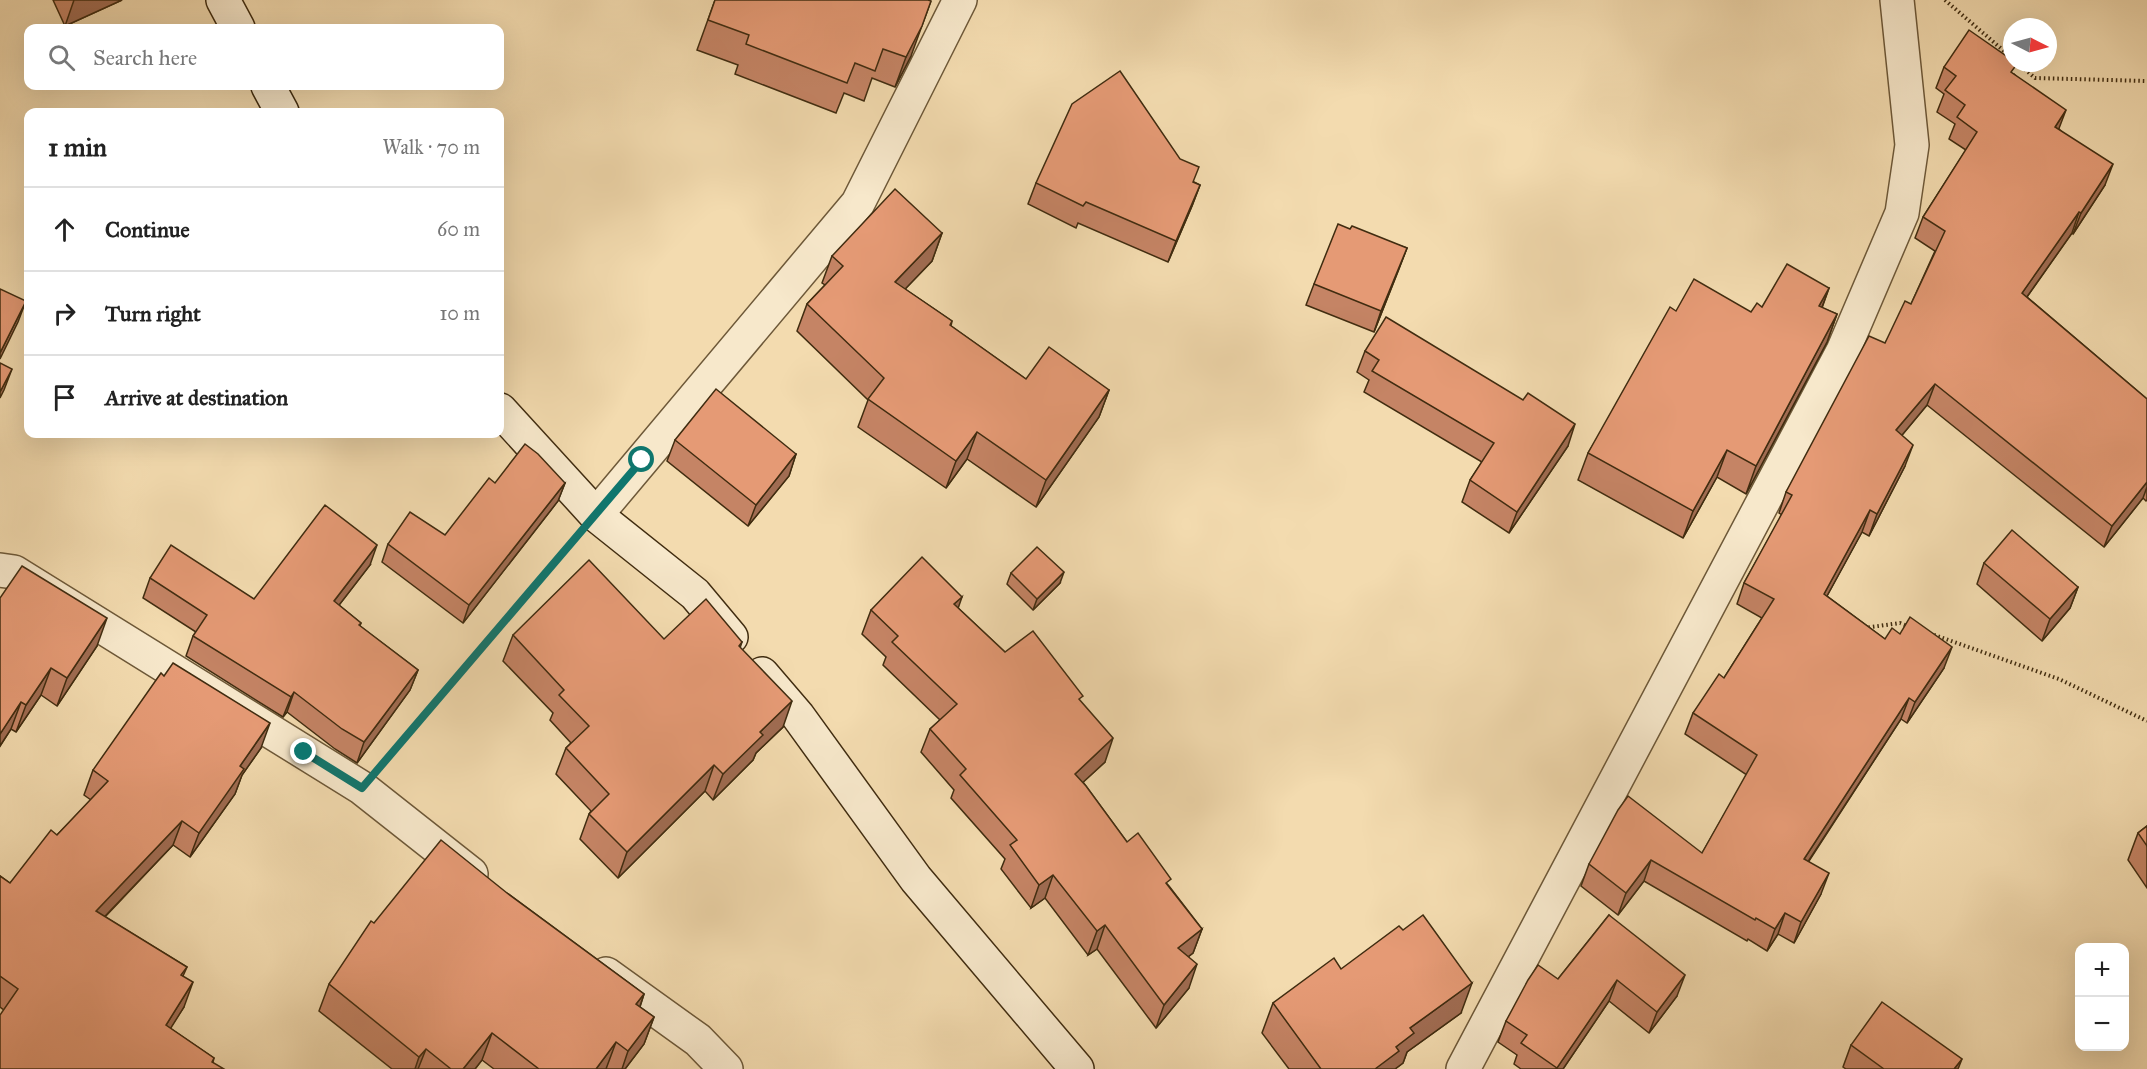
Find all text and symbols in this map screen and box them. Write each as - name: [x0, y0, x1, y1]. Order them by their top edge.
- north arrow: [2003, 18, 2057, 72]
- search box: [24, 24, 504, 90]
- icon: search: [45, 41, 78, 74]
- text: Search here: [93, 44, 197, 71]
- text: 1 min: [48, 131, 107, 163]
- text: Walk · 70 m: [382, 135, 480, 159]
- icon: ahead: [48, 213, 81, 246]
- text: Continue: [105, 216, 190, 243]
- text: 60 m: [437, 217, 480, 241]
- icon: right: [48, 297, 81, 330]
- text: Turn right: [105, 300, 201, 327]
- text: 10 m: [439, 301, 480, 325]
- icon: arrive: [48, 381, 81, 414]
- text: Arrive at destination: [105, 384, 288, 411]
- route start: [628, 446, 654, 472]
- route end: [290, 738, 316, 764]
- map controls: [2075, 943, 2129, 1051]
- button: +: [2075, 943, 2129, 997]
- button: −: [2075, 997, 2129, 1051]

